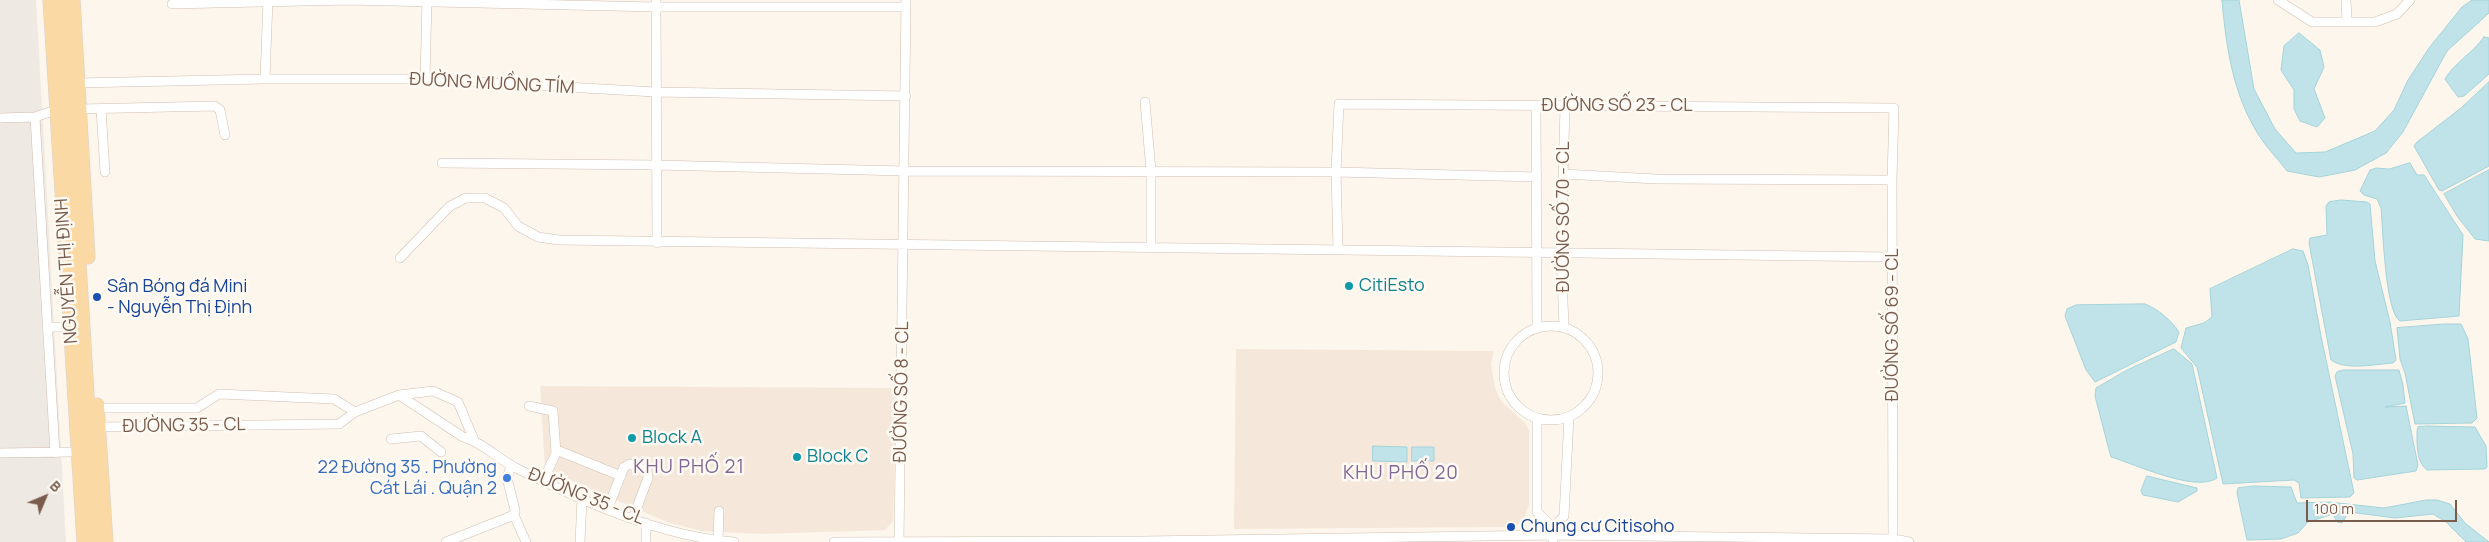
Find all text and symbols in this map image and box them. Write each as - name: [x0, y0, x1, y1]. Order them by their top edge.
- street label: ĐƯỜNG MUỒNG TÍM: [409, 69, 575, 99]
- street label: ĐƯỜNG SỐ 23 - CL: [1541, 95, 1693, 117]
- street label: ĐƯỜNG SỐ 70 - CL: [1553, 142, 1575, 292]
- street label: NGUYỄN THỊ ĐỊNH: [51, 198, 83, 344]
- street label: ĐƯỜNG SỐ 69 - CL: [1882, 249, 1904, 401]
- place label: CitiEsto: [1359, 275, 1425, 297]
- place label: Sân Bóng đá Mini - Nguyễn Thị Định: [107, 276, 252, 318]
- marker: CitiEsto: [1343, 280, 1355, 292]
- marker: Sân Bóng đá Mini - Nguyễn Thị Định: [91, 291, 103, 303]
- street label: ĐƯỜNG SỐ 8 - CL: [890, 321, 914, 463]
- street label: ĐƯỜNG 35 - CL: [122, 414, 246, 438]
- place label: Block A: [642, 427, 702, 449]
- marker: Block A: [626, 432, 638, 444]
- place label: Block C: [807, 446, 868, 468]
- marker: Block C: [791, 451, 803, 463]
- place label: 22 Đường 35 . Phường Cát Lái . Quận 2: [318, 457, 497, 499]
- district label: KHU PHỐ 21: [632, 457, 746, 479]
- district label: KHU PHỐ 20: [1342, 463, 1460, 485]
- street label: ĐƯỜNG 35 - CL: [525, 464, 647, 530]
- north arrow: [20, 472, 70, 522]
- marker: 22 Đường 35 . Phường Cát Lái . Quận 2: [501, 472, 513, 484]
- text: B: [46, 476, 66, 496]
- scale bar: [2309, 490, 2460, 522]
- text: 100 m: [2314, 498, 2354, 519]
- place label: Chung cư Citisoho: [1521, 516, 1674, 538]
- marker: Chung cư Citisoho: [1505, 521, 1517, 533]

